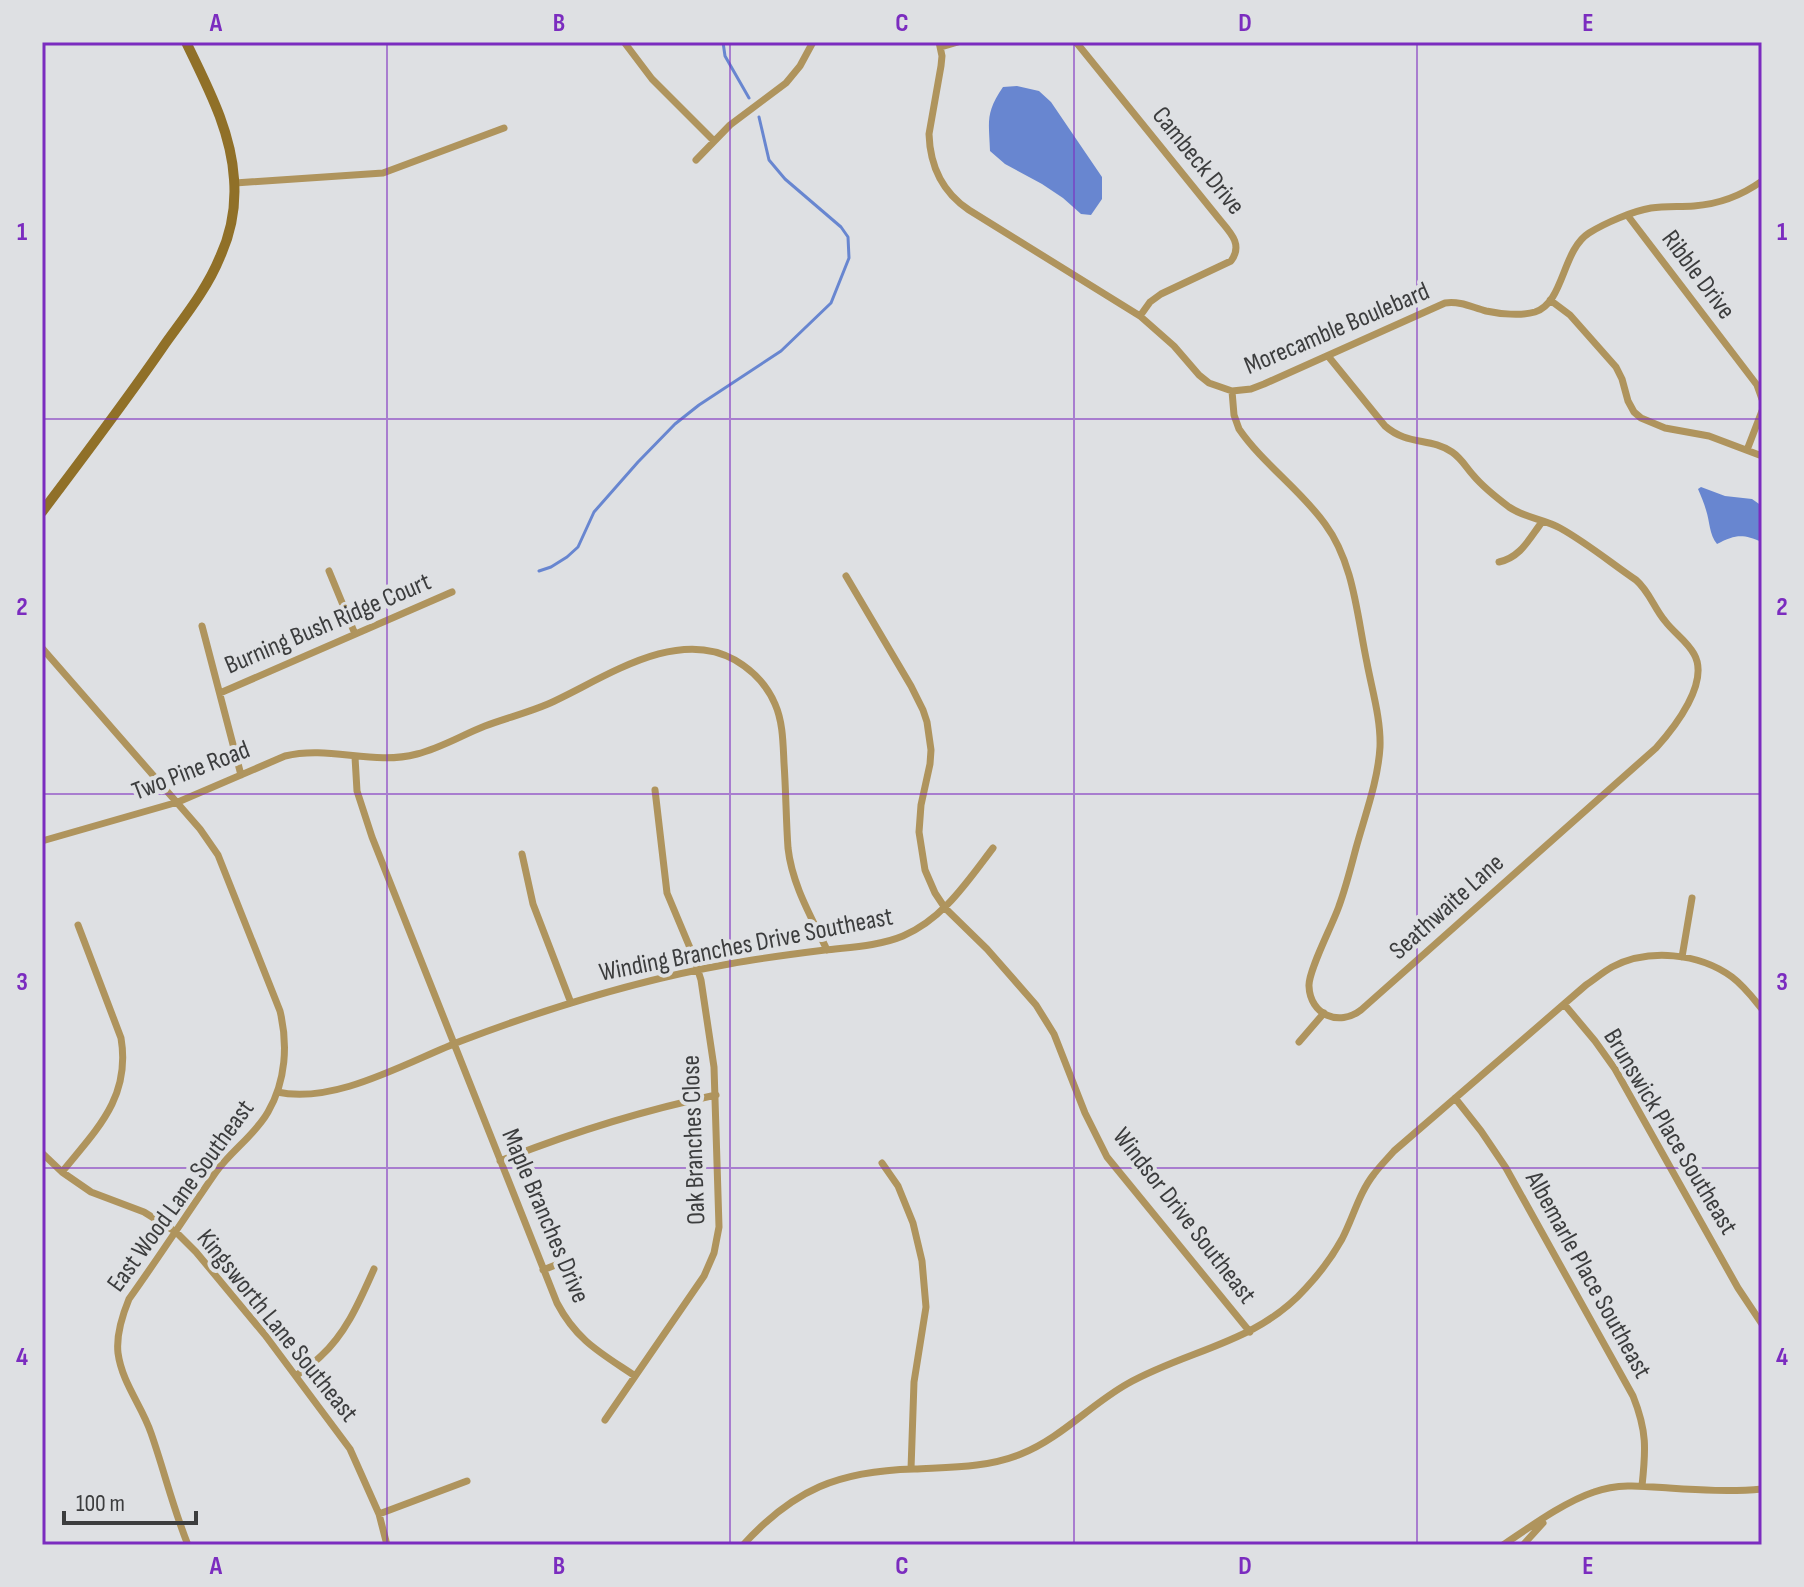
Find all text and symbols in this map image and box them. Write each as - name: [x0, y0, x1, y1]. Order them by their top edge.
- text: A: [209, 8, 223, 39]
- text: B: [553, 8, 565, 39]
- text: C: [895, 8, 909, 39]
- text: D: [1238, 8, 1252, 39]
- text: E: [1582, 8, 1594, 39]
- street label: Cambeck Drive: [1145, 101, 1251, 221]
- text: 1: [17, 217, 27, 248]
- text: 1: [1777, 217, 1787, 248]
- street label: Ribble Drive: [1655, 224, 1741, 326]
- street label: Morecamble Boulebard: [1240, 276, 1434, 382]
- street label: Burning Bush Ridge Court: [220, 567, 436, 681]
- text: 2: [16, 592, 28, 623]
- text: 2: [1776, 592, 1788, 623]
- street label: Two Pine Road: [128, 734, 254, 808]
- street label: Seathwaite Lane: [1383, 848, 1511, 966]
- street label: Winding Branches Drive Southeast: [597, 901, 896, 989]
- text: 3: [16, 967, 28, 998]
- text: 3: [1776, 967, 1788, 998]
- street label: Brunswick Place Southeast: [1596, 1023, 1744, 1241]
- street label: Oak Branches Close: [676, 1055, 712, 1225]
- street label: East Wood Lane Southeast: [101, 1094, 261, 1298]
- street label: Windsor Drive Southeast: [1106, 1122, 1262, 1310]
- street label: Maple Branches Drive: [494, 1124, 596, 1308]
- street label: Albemarle Place Southeast: [1518, 1165, 1658, 1384]
- street label: Kingsworth Lane Southeast: [190, 1223, 364, 1429]
- text: 4: [16, 1342, 28, 1373]
- text: 4: [1776, 1342, 1788, 1373]
- scale bar: [64, 1475, 196, 1525]
- text: 100 m: [76, 1489, 125, 1518]
- text: A: [209, 1551, 223, 1582]
- text: B: [553, 1551, 565, 1582]
- text: C: [895, 1551, 909, 1582]
- text: D: [1238, 1551, 1252, 1582]
- text: E: [1582, 1551, 1594, 1582]

